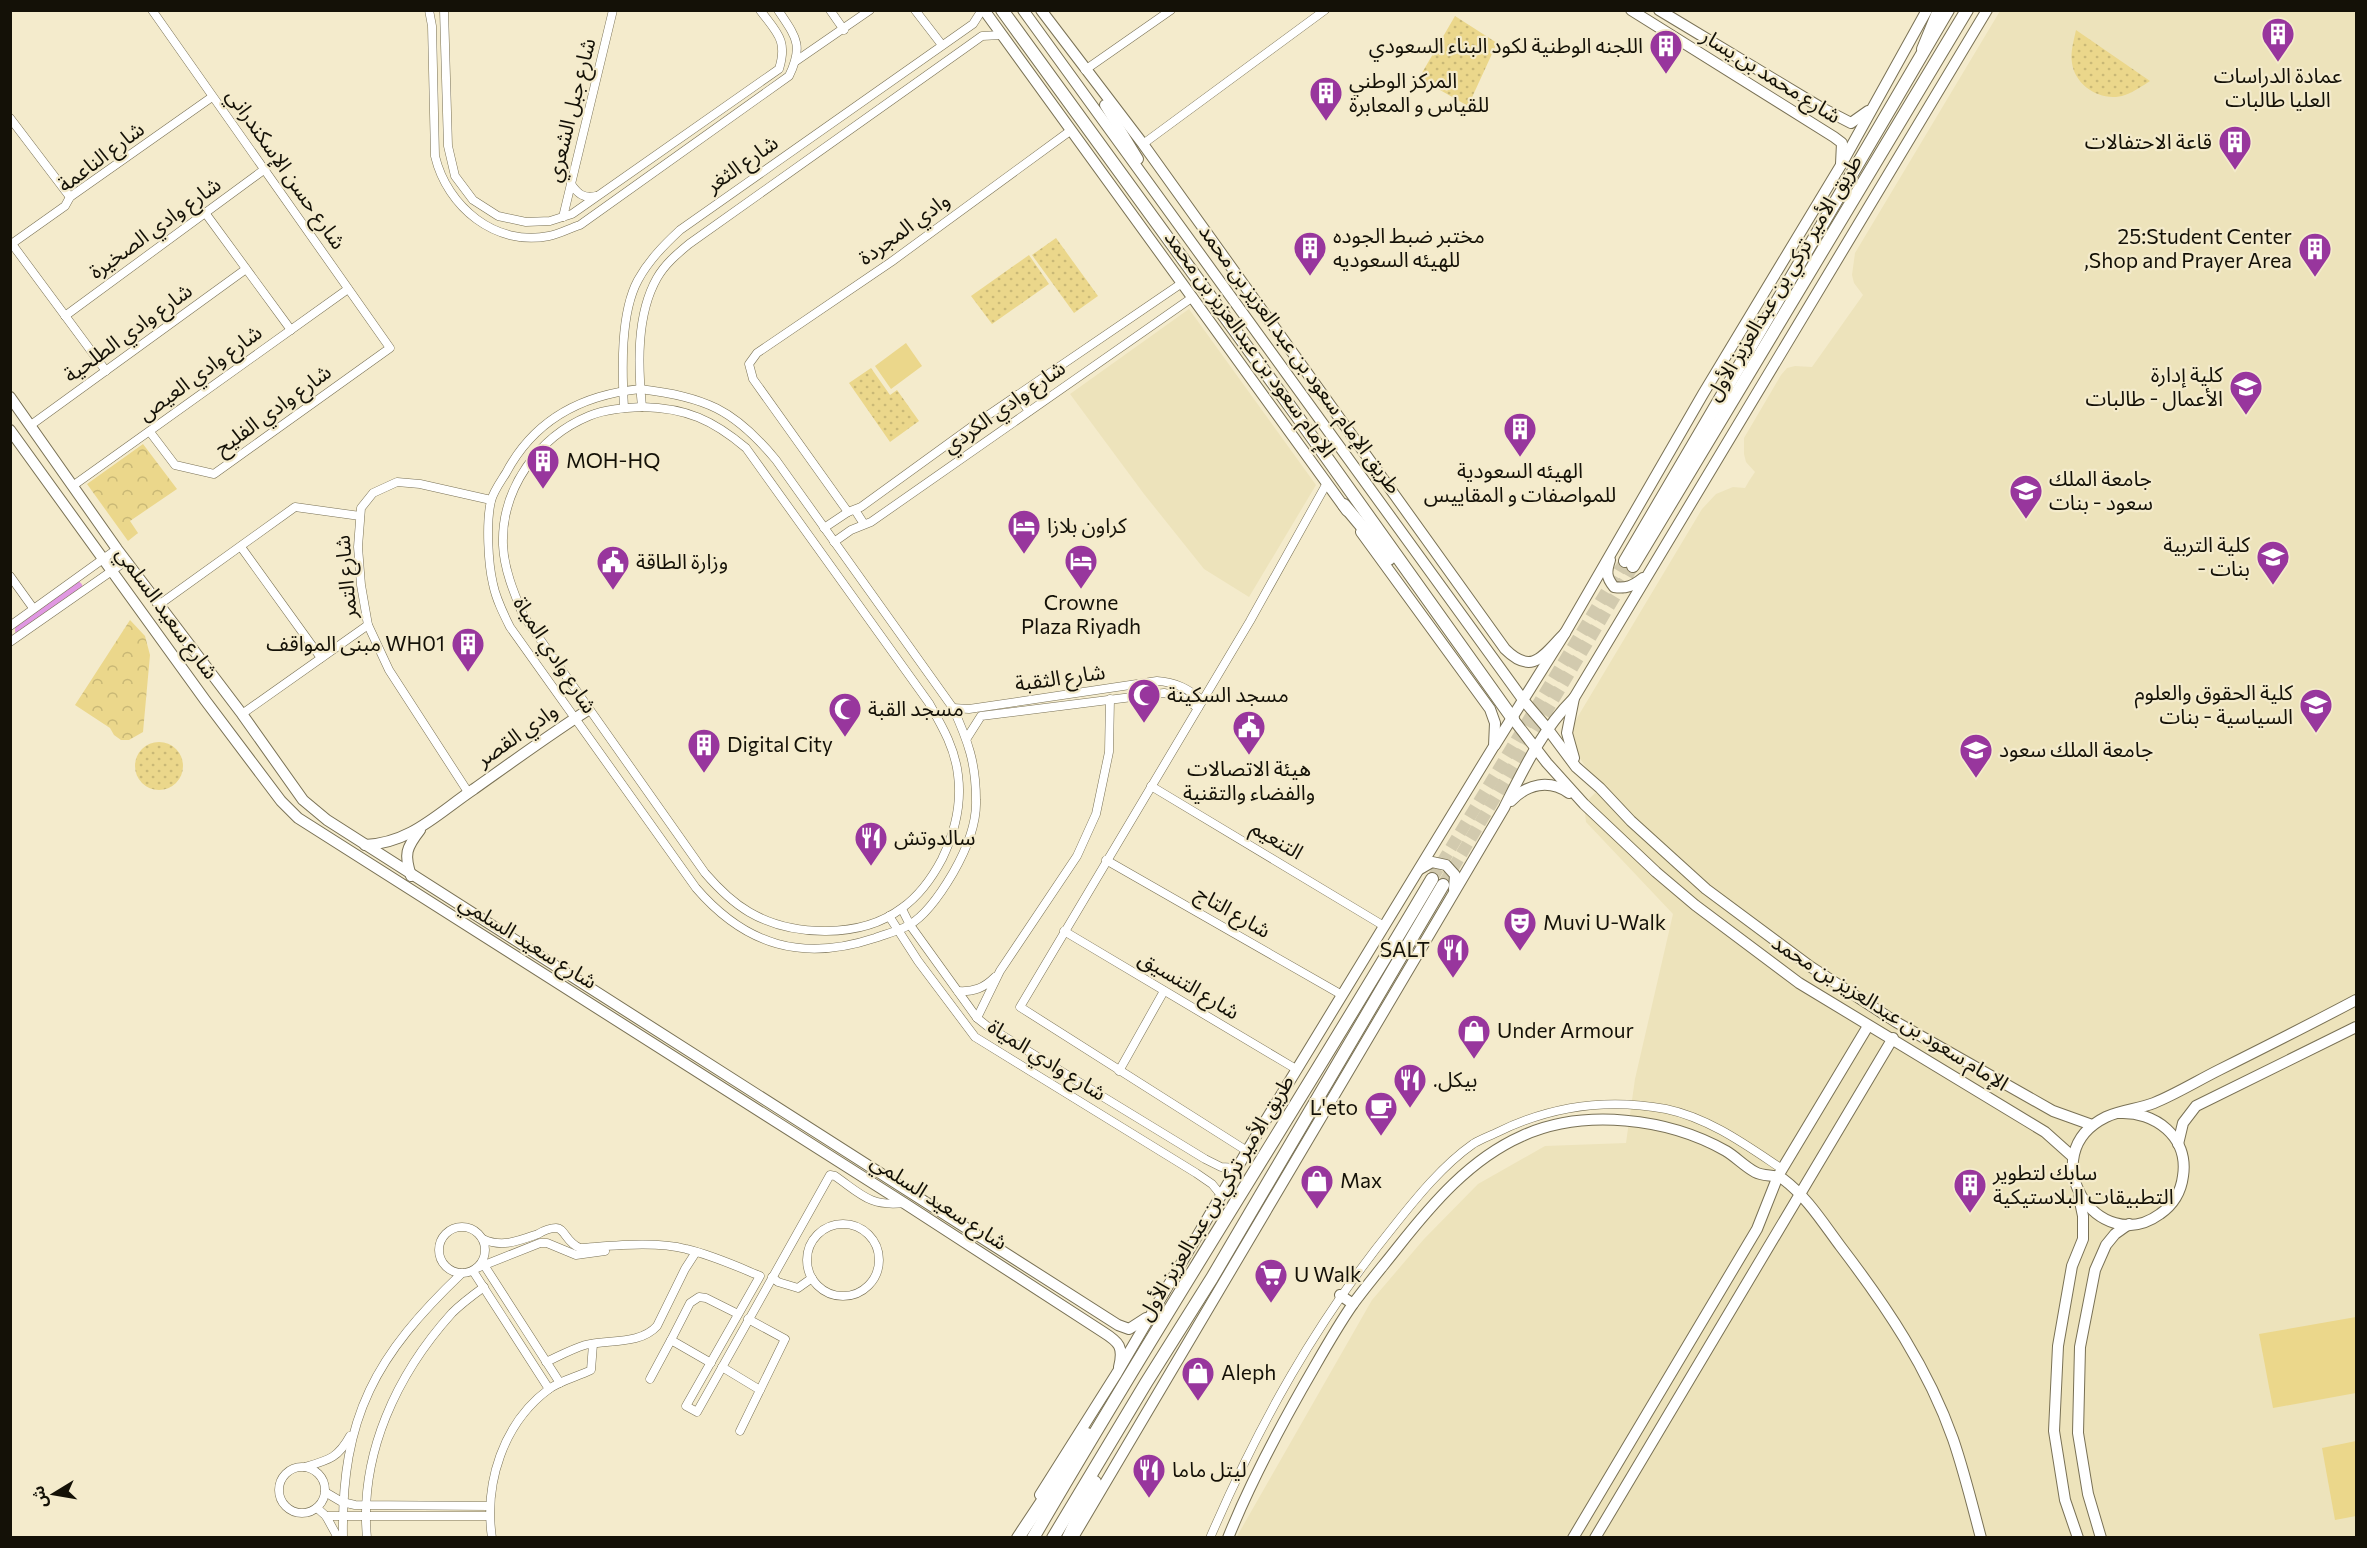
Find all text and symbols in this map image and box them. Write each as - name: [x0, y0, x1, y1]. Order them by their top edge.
- building icon: عمادة الدراسات العليا طالبات: [2260, 16, 2296, 63]
- street label: شارع محمد بن يسار: [1695, 21, 1846, 131]
- building icon: اللجنه الوطنية لكود البناء السعودي: [1648, 28, 1684, 75]
- place label: اللجنه الوطنية لكود البناء السعودي: [1369, 32, 1643, 62]
- street label: شارع جبل الشعري: [540, 35, 604, 185]
- place label: عمادة الدراسات العليا طالبات: [2214, 62, 2342, 111]
- place label: المركز الوطني للقياس و المعابرة: [1349, 67, 1489, 117]
- building icon: المركز الوطني للقياس و المعابرة: [1308, 75, 1344, 122]
- street label: شارع حسن الإسكندراني: [218, 83, 352, 256]
- street label: شارع الناعمة: [52, 115, 151, 200]
- building icon: قاعة الاحتفالات: [2217, 124, 2253, 171]
- place label: قاعة الاحتفالات: [2085, 128, 2212, 153]
- street label: شارع الثغر: [699, 129, 784, 201]
- street label: طريق الأمير تركي بن عبدالعزيز الأول: [1699, 150, 1870, 407]
- street label: شارع وادي الصخيرة: [83, 171, 228, 287]
- street label: وادي المجردة: [853, 186, 956, 273]
- street label: طريق الإمام سعود بن عبد العزيز بن محمد: [1191, 218, 1408, 501]
- place label: مختبر ضبط الجوده للهيئه السعوديه: [1333, 222, 1485, 272]
- place label: 25:Student Center ,Shop and Prayer Area: [2084, 223, 2292, 272]
- street label: الإمام سعود بن عبدالعزيز بن محمد: [1156, 225, 1342, 464]
- building icon: مختبر ضبط الجوده للهيئه السعوديه: [1292, 230, 1328, 277]
- building icon: 25:Student Center ,Shop and Prayer Area: [2297, 231, 2333, 278]
- street label: شارع وادي الطلحية: [58, 277, 199, 391]
- street label: شارع وادي العيص: [132, 318, 269, 429]
- street label: شارع وادي الكردي: [937, 354, 1072, 461]
- street label: شارع وادي الفليح: [209, 358, 338, 463]
- place label: كلية إدارة الأعمال - طالبات: [2086, 361, 2223, 411]
- school or university icon: كلية إدارة الأعمال - طالبات: [2228, 369, 2264, 416]
- building icon: الهيئه السعودية للمواصفات و المقاييس: [1502, 411, 1538, 458]
- building icon: MOH-HQ: [525, 443, 561, 490]
- place label: MOH-HQ: [566, 447, 660, 472]
- place label: الهيئه السعودية للمواصفات و المقاييس: [1424, 457, 1616, 507]
- place label: جامعة الملك سعود - بنات: [2049, 465, 2153, 515]
- school or university icon: جامعة الملك سعود - بنات: [2008, 473, 2044, 520]
- hotel icon: كراون بلازا: [1006, 508, 1042, 555]
- place label: كراون بلازا: [1047, 512, 1127, 538]
- place label: كلية التربية - بنات: [2163, 531, 2250, 580]
- street label: شارع التمر: [328, 534, 365, 621]
- school or university icon: كلية التربية - بنات: [2255, 539, 2291, 586]
- street label: شارع سعيد السلمي: [108, 541, 225, 686]
- hotel icon: Crowne Plaza Riyadh: [1063, 543, 1099, 590]
- public building icon: وزارة الطاقة: [595, 544, 631, 591]
- place label: وزارة الطاقة: [636, 548, 728, 574]
- place label: Crowne Plaza Riyadh: [1021, 589, 1141, 638]
- street label: شارع وادي المياة: [505, 591, 603, 720]
- building icon: مبنى المواقف WH01: [450, 626, 486, 673]
- place label: مبنى المواقف WH01: [266, 630, 445, 656]
- street label: شارع الثقبة: [1013, 658, 1107, 699]
- mosque icon: مسجد السكينة: [1126, 677, 1162, 724]
- place label: كلية الحقوق والعلوم السياسية - بنات: [2134, 679, 2293, 728]
- place label: مسجد السكينة: [1167, 681, 1289, 706]
- school or university icon: كلية الحقوق والعلوم السياسية - بنات: [2298, 687, 2334, 734]
- mosque icon: مسجد القبة: [827, 691, 863, 738]
- place label: مسجد القبة: [868, 695, 964, 720]
- street label: وادي القصر: [470, 697, 564, 775]
- public building icon: هيئة الاتصالات والفضاء والتقنية: [1231, 709, 1267, 756]
- building icon: Digital City: [686, 727, 722, 774]
- place label: Digital City: [727, 731, 833, 756]
- school or university icon: جامعة الملك سعود: [1958, 732, 1994, 779]
- place label: جامعة الملك سعود: [1999, 736, 2153, 762]
- place label: هيئة الاتصالات والفضاء والتقنية: [1183, 755, 1315, 805]
- street label: التنعيم: [1245, 814, 1308, 867]
- restaurant icon: سالدوتش: [853, 820, 889, 867]
- place label: سالدوتش: [894, 824, 976, 850]
- street label: شارع التاج: [1190, 879, 1276, 946]
- street label: شارع سعيد السلمي: [453, 888, 602, 997]
- theatre icon: Muvi U-Walk: [1502, 905, 1538, 952]
- place label: Muvi U-Walk: [1543, 909, 1666, 934]
- street label: الإمام سعود بن عبدالعزيز بن محمد: [1765, 928, 2014, 1099]
- restaurant icon: SALT: [1435, 932, 1471, 979]
- place label: SALT: [1380, 936, 1430, 961]
- street label: شارع التنسيق: [1133, 944, 1245, 1027]
- street label: شارع وادي المياة: [982, 1013, 1111, 1109]
- shop icon: Under Armour: [1456, 1013, 1492, 1060]
- place label: Under Armour: [1497, 1017, 1634, 1042]
- restaurant icon: .بيكل: [1392, 1062, 1428, 1109]
- place label: .بيكل: [1433, 1066, 1477, 1092]
- street label: طريق الأمير تركي بن عبدالعزيز الأول: [1131, 1070, 1302, 1327]
- cafe icon: L'eto: [1363, 1090, 1399, 1137]
- place label: L'eto: [1310, 1094, 1358, 1119]
- street label: شارع سعيد السلمي: [864, 1147, 1013, 1258]
- place label: سابك لتطوير التطبيقات البلاستيكية: [1992, 1159, 2174, 1208]
- shop icon: Max: [1299, 1163, 1335, 1210]
- place label: Max: [1340, 1167, 1382, 1192]
- building icon: سابك لتطوير التطبيقات البلاستيكية: [1952, 1167, 1988, 1214]
- supermarket icon: U Walk: [1253, 1257, 1289, 1304]
- place label: U Walk: [1294, 1261, 1361, 1286]
- shop icon: Aleph: [1180, 1355, 1216, 1402]
- place label: Aleph: [1221, 1359, 1276, 1384]
- restaurant icon: ليتل ماما: [1131, 1452, 1167, 1499]
- place label: ليتل ماما: [1172, 1456, 1247, 1482]
- north arrow: [24, 1464, 84, 1524]
- text: ش: [27, 1484, 51, 1510]

